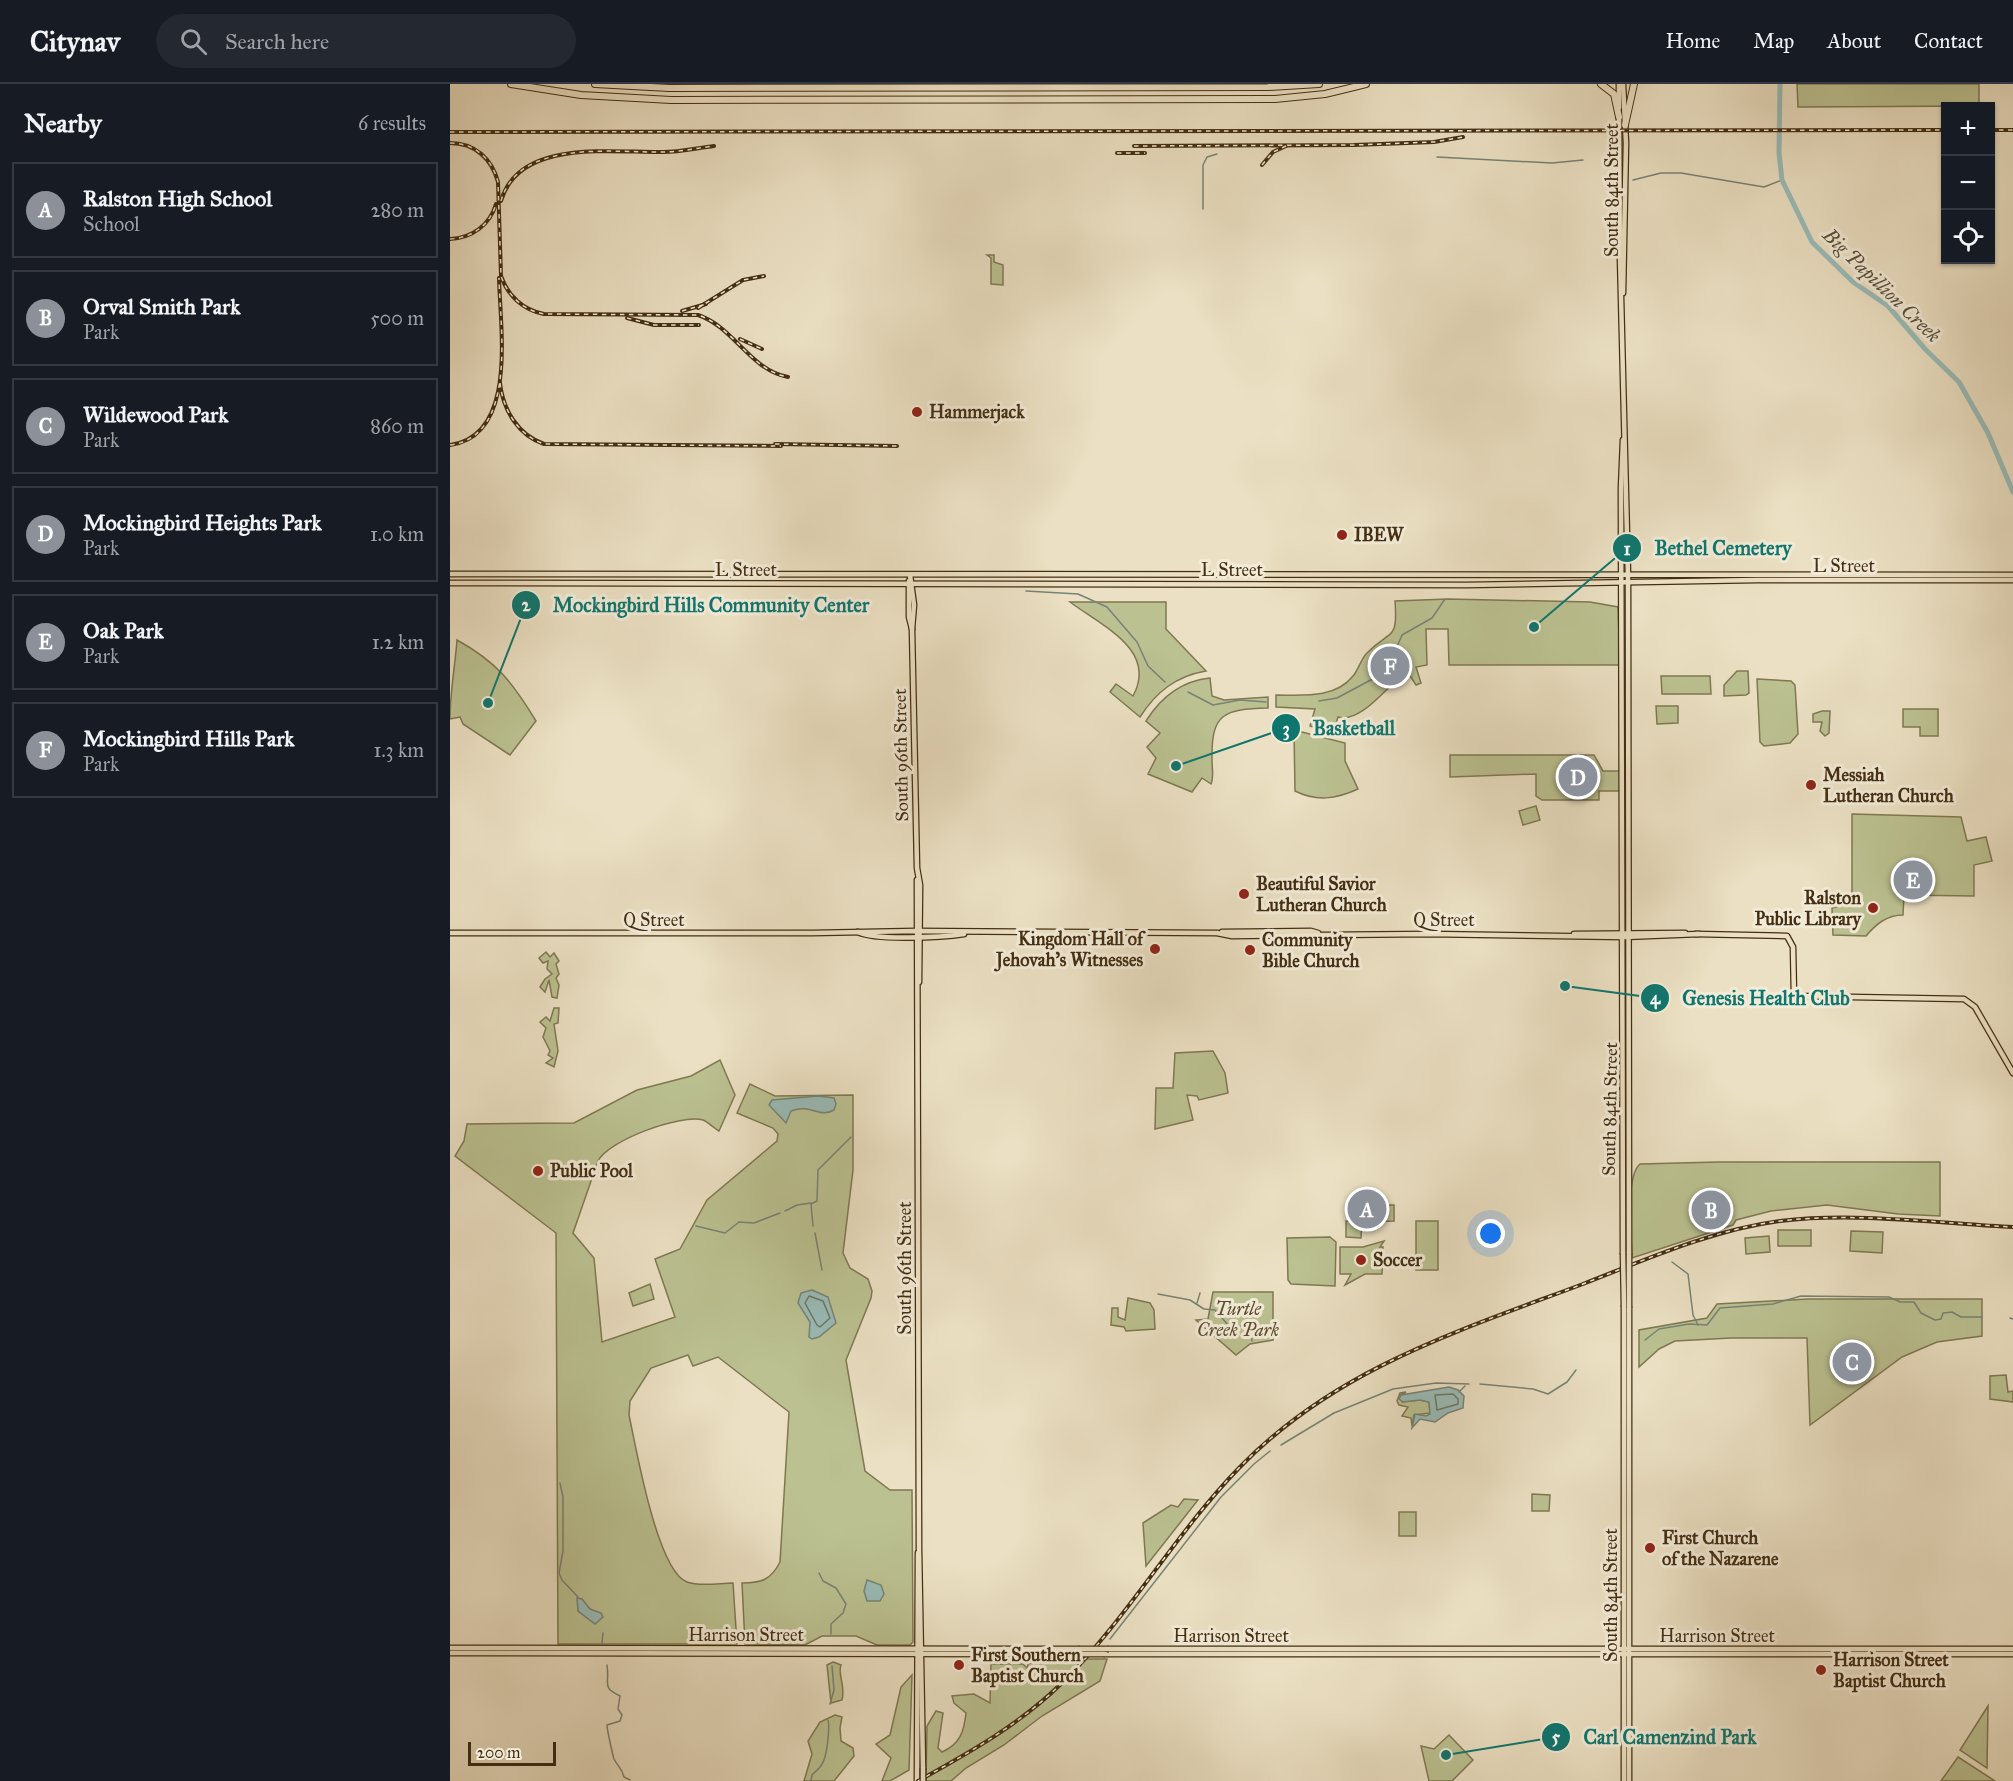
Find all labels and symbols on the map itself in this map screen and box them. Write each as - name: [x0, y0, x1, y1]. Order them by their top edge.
- street label: South 84th Street: [1601, 122, 1623, 257]
- water label: Big Papillion Creek: [1817, 222, 1946, 348]
- place label: Hammerjack: [929, 401, 1025, 424]
- marker: Hammerjack: [910, 405, 924, 419]
- place label: IBEW: [1354, 524, 1404, 546]
- marker: IBEW: [1335, 528, 1349, 542]
- callout: Bethel Cemetery: [1612, 529, 1803, 567]
- text: Bethel Cemetery: [1654, 536, 1793, 561]
- text: 1: [1623, 538, 1631, 560]
- street label: L Street: [1813, 555, 1876, 577]
- street label: L Street: [715, 559, 778, 581]
- street label: L Street: [1201, 559, 1264, 581]
- callout: Mockingbird Hills Community Center: [511, 586, 882, 624]
- text: Mockingbird Hills Community Center: [553, 593, 870, 618]
- text: 2: [522, 594, 532, 616]
- pin: F: [1370, 644, 1410, 688]
- street label: South 96th Street: [889, 688, 913, 822]
- callout: Basketball: [1271, 709, 1407, 747]
- text: Basketball: [1313, 716, 1396, 740]
- text: 3: [1282, 718, 1290, 741]
- pin: D: [1558, 754, 1598, 800]
- place label: Messiah Lutheran Church: [1823, 764, 1955, 807]
- marker: Messiah Lutheran Church: [1804, 778, 1818, 792]
- pin: E: [1894, 858, 1932, 902]
- place label: Beautiful Savior Lutheran Church: [1256, 873, 1388, 916]
- marker: Beautiful Savior Lutheran Church: [1237, 887, 1251, 901]
- place label: Ralston Public Library: [1755, 887, 1863, 931]
- marker: Ralston Public Library: [1866, 901, 1880, 915]
- street label: Q Street: [623, 909, 685, 931]
- street label: Q Street: [1413, 909, 1475, 931]
- place label: Kingdom Hall of Jehovah's Witnesses: [994, 928, 1146, 972]
- place label: Community Bible Church: [1262, 929, 1361, 972]
- marker: Kingdom Hall of Jehovah's Witnesses: [1148, 942, 1162, 956]
- marker: Community Bible Church: [1243, 943, 1257, 957]
- callout: Genesis Health Club: [1640, 979, 1861, 1017]
- text: Genesis Health Club: [1682, 986, 1850, 1010]
- text: 4: [1650, 987, 1661, 1010]
- street label: South 84th Street: [1598, 1041, 1622, 1176]
- place label: Public Pool: [550, 1160, 634, 1182]
- marker: Public Pool: [531, 1164, 545, 1178]
- pin: A: [1348, 1186, 1386, 1232]
- pin: B: [1692, 1188, 1730, 1232]
- street label: South 96th Street: [894, 1201, 916, 1335]
- your location: [1476, 1219, 1505, 1248]
- place label: Soccer: [1373, 1249, 1423, 1271]
- marker: Soccer: [1354, 1253, 1368, 1267]
- park label: Turtle Creek Park: [1197, 1298, 1279, 1341]
- pin: C: [1832, 1340, 1872, 1384]
- street label: South 84th Street: [1600, 1527, 1622, 1662]
- place label: First Church of the Nazarene: [1662, 1527, 1779, 1570]
- marker: First Church of the Nazarene: [1643, 1541, 1657, 1555]
- street label: Harrison Street: [688, 1624, 804, 1646]
- street label: Harrison Street: [1173, 1625, 1289, 1647]
- street label: Harrison Street: [1659, 1625, 1775, 1647]
- place label: First Southern Baptist Church: [971, 1644, 1085, 1688]
- place label: Harrison Street Baptist Church: [1833, 1649, 1949, 1693]
- marker: First Southern Baptist Church: [952, 1658, 966, 1672]
- marker: Harrison Street Baptist Church: [1814, 1663, 1828, 1677]
- callout: Carl Camenzind Park: [1541, 1718, 1768, 1756]
- text: Carl Camenzind Park: [1583, 1725, 1757, 1749]
- text: 5: [1552, 1726, 1561, 1748]
- scale bar: [468, 1739, 556, 1766]

